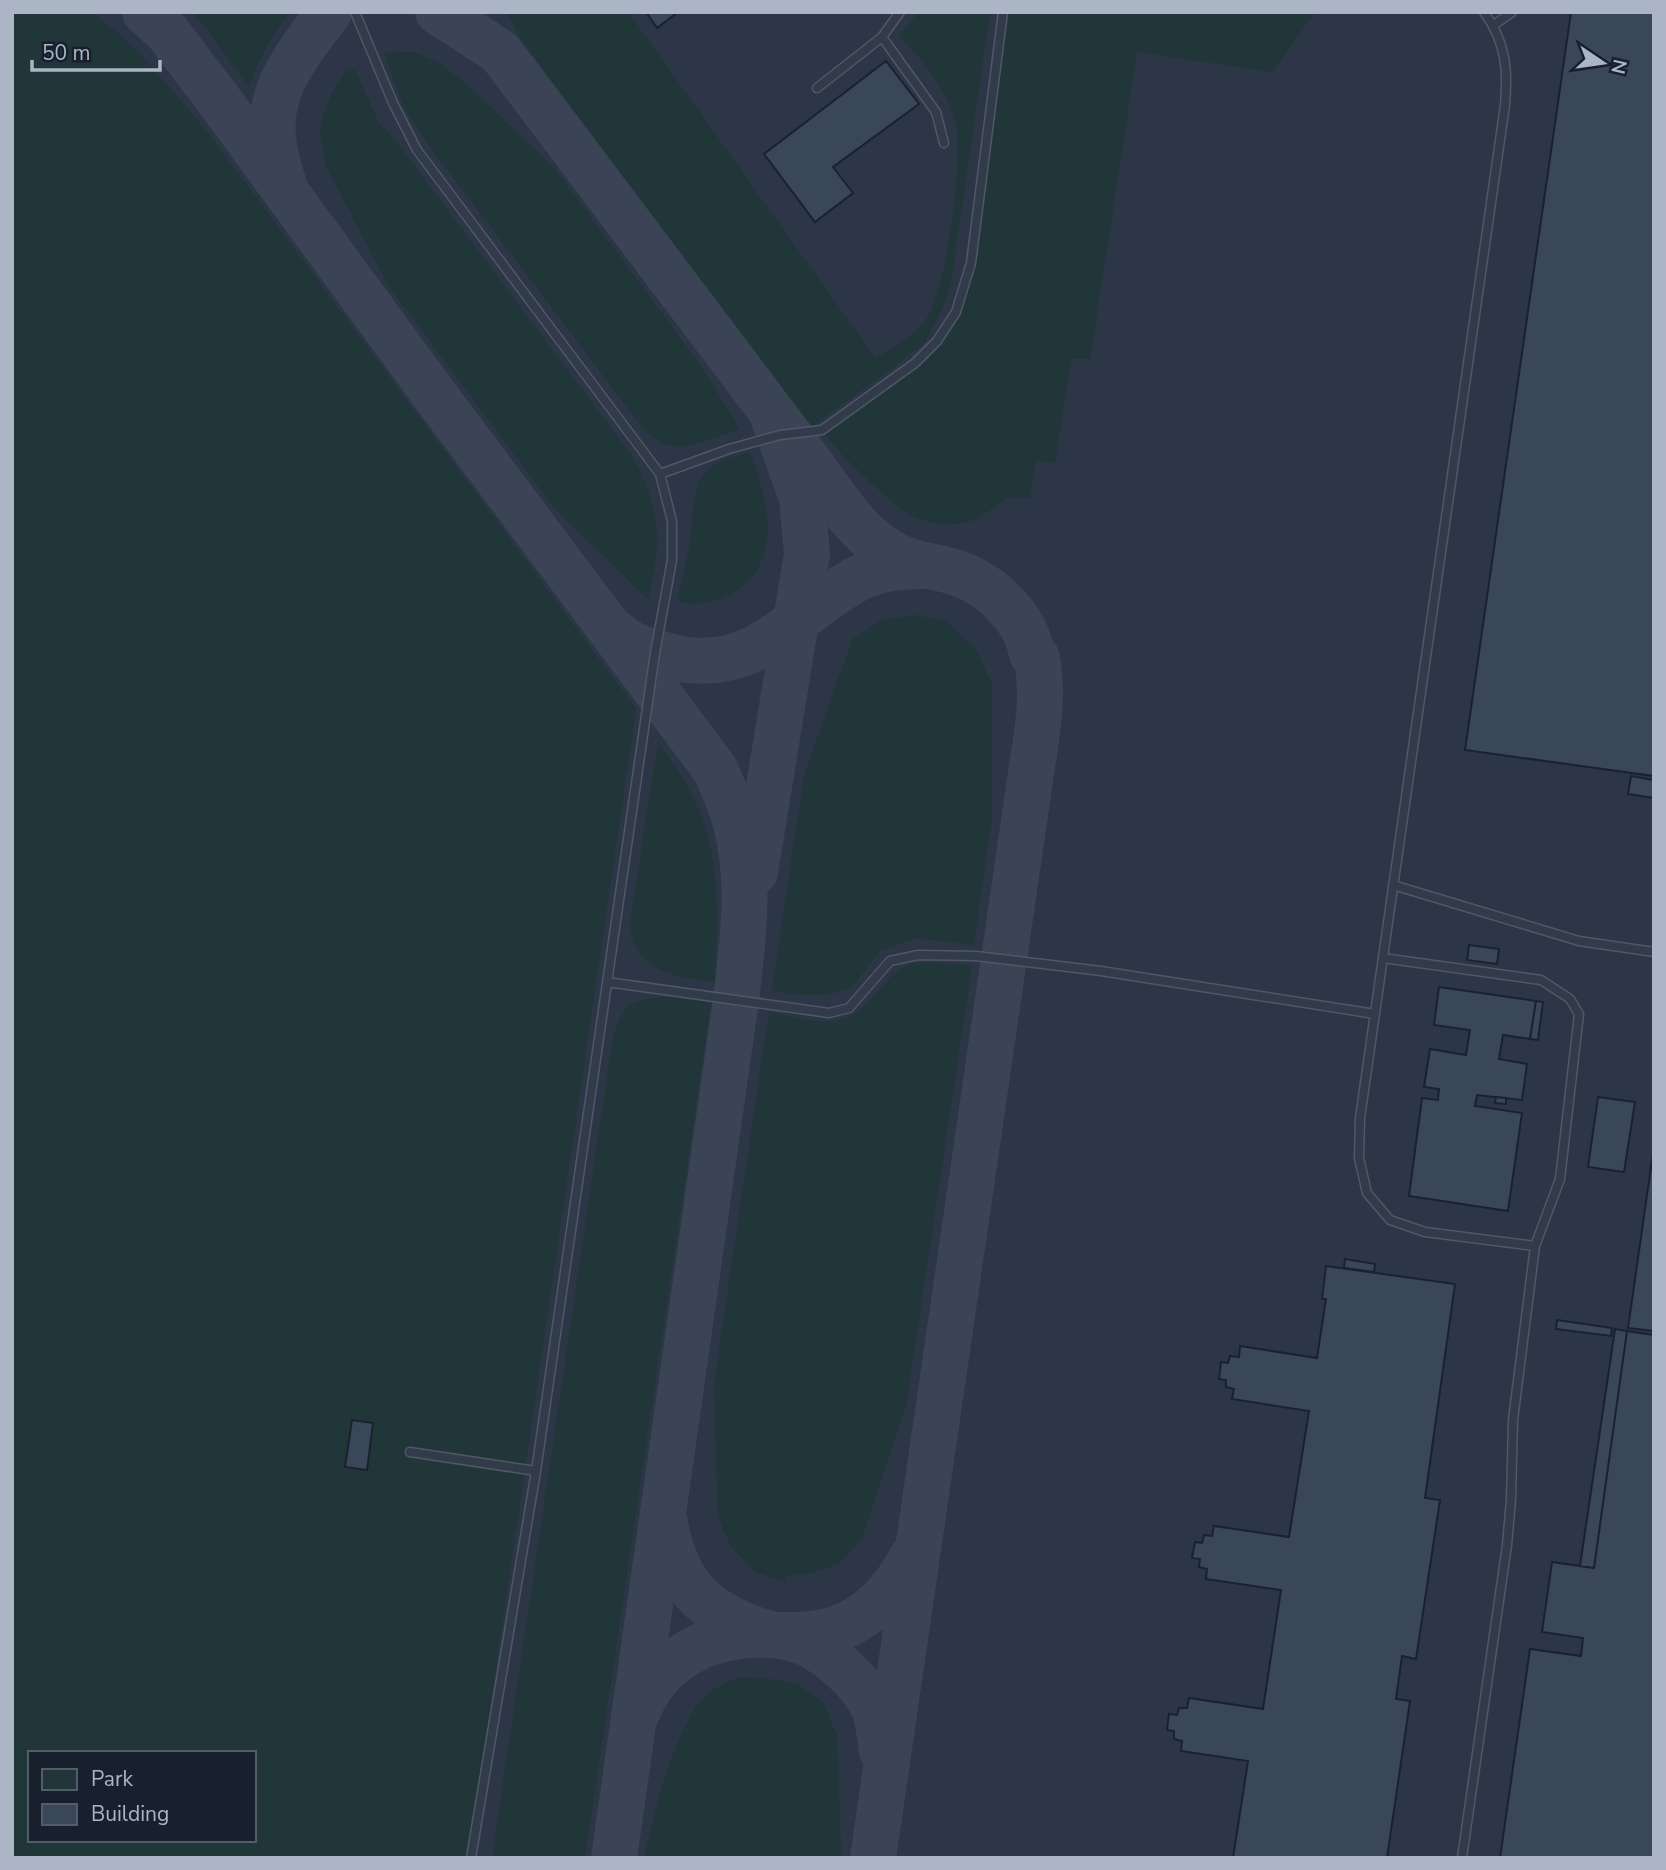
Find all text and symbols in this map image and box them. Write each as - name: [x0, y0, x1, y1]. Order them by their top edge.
- scale bar: [32, 28, 159, 72]
- north arrow: [1568, 28, 1638, 98]
- text: 50 m: [42, 39, 91, 67]
- text: N: [1604, 57, 1633, 76]
- legend: [28, 1751, 256, 1842]
- text: Park: [91, 1765, 133, 1793]
- text: Building: [91, 1800, 169, 1828]

